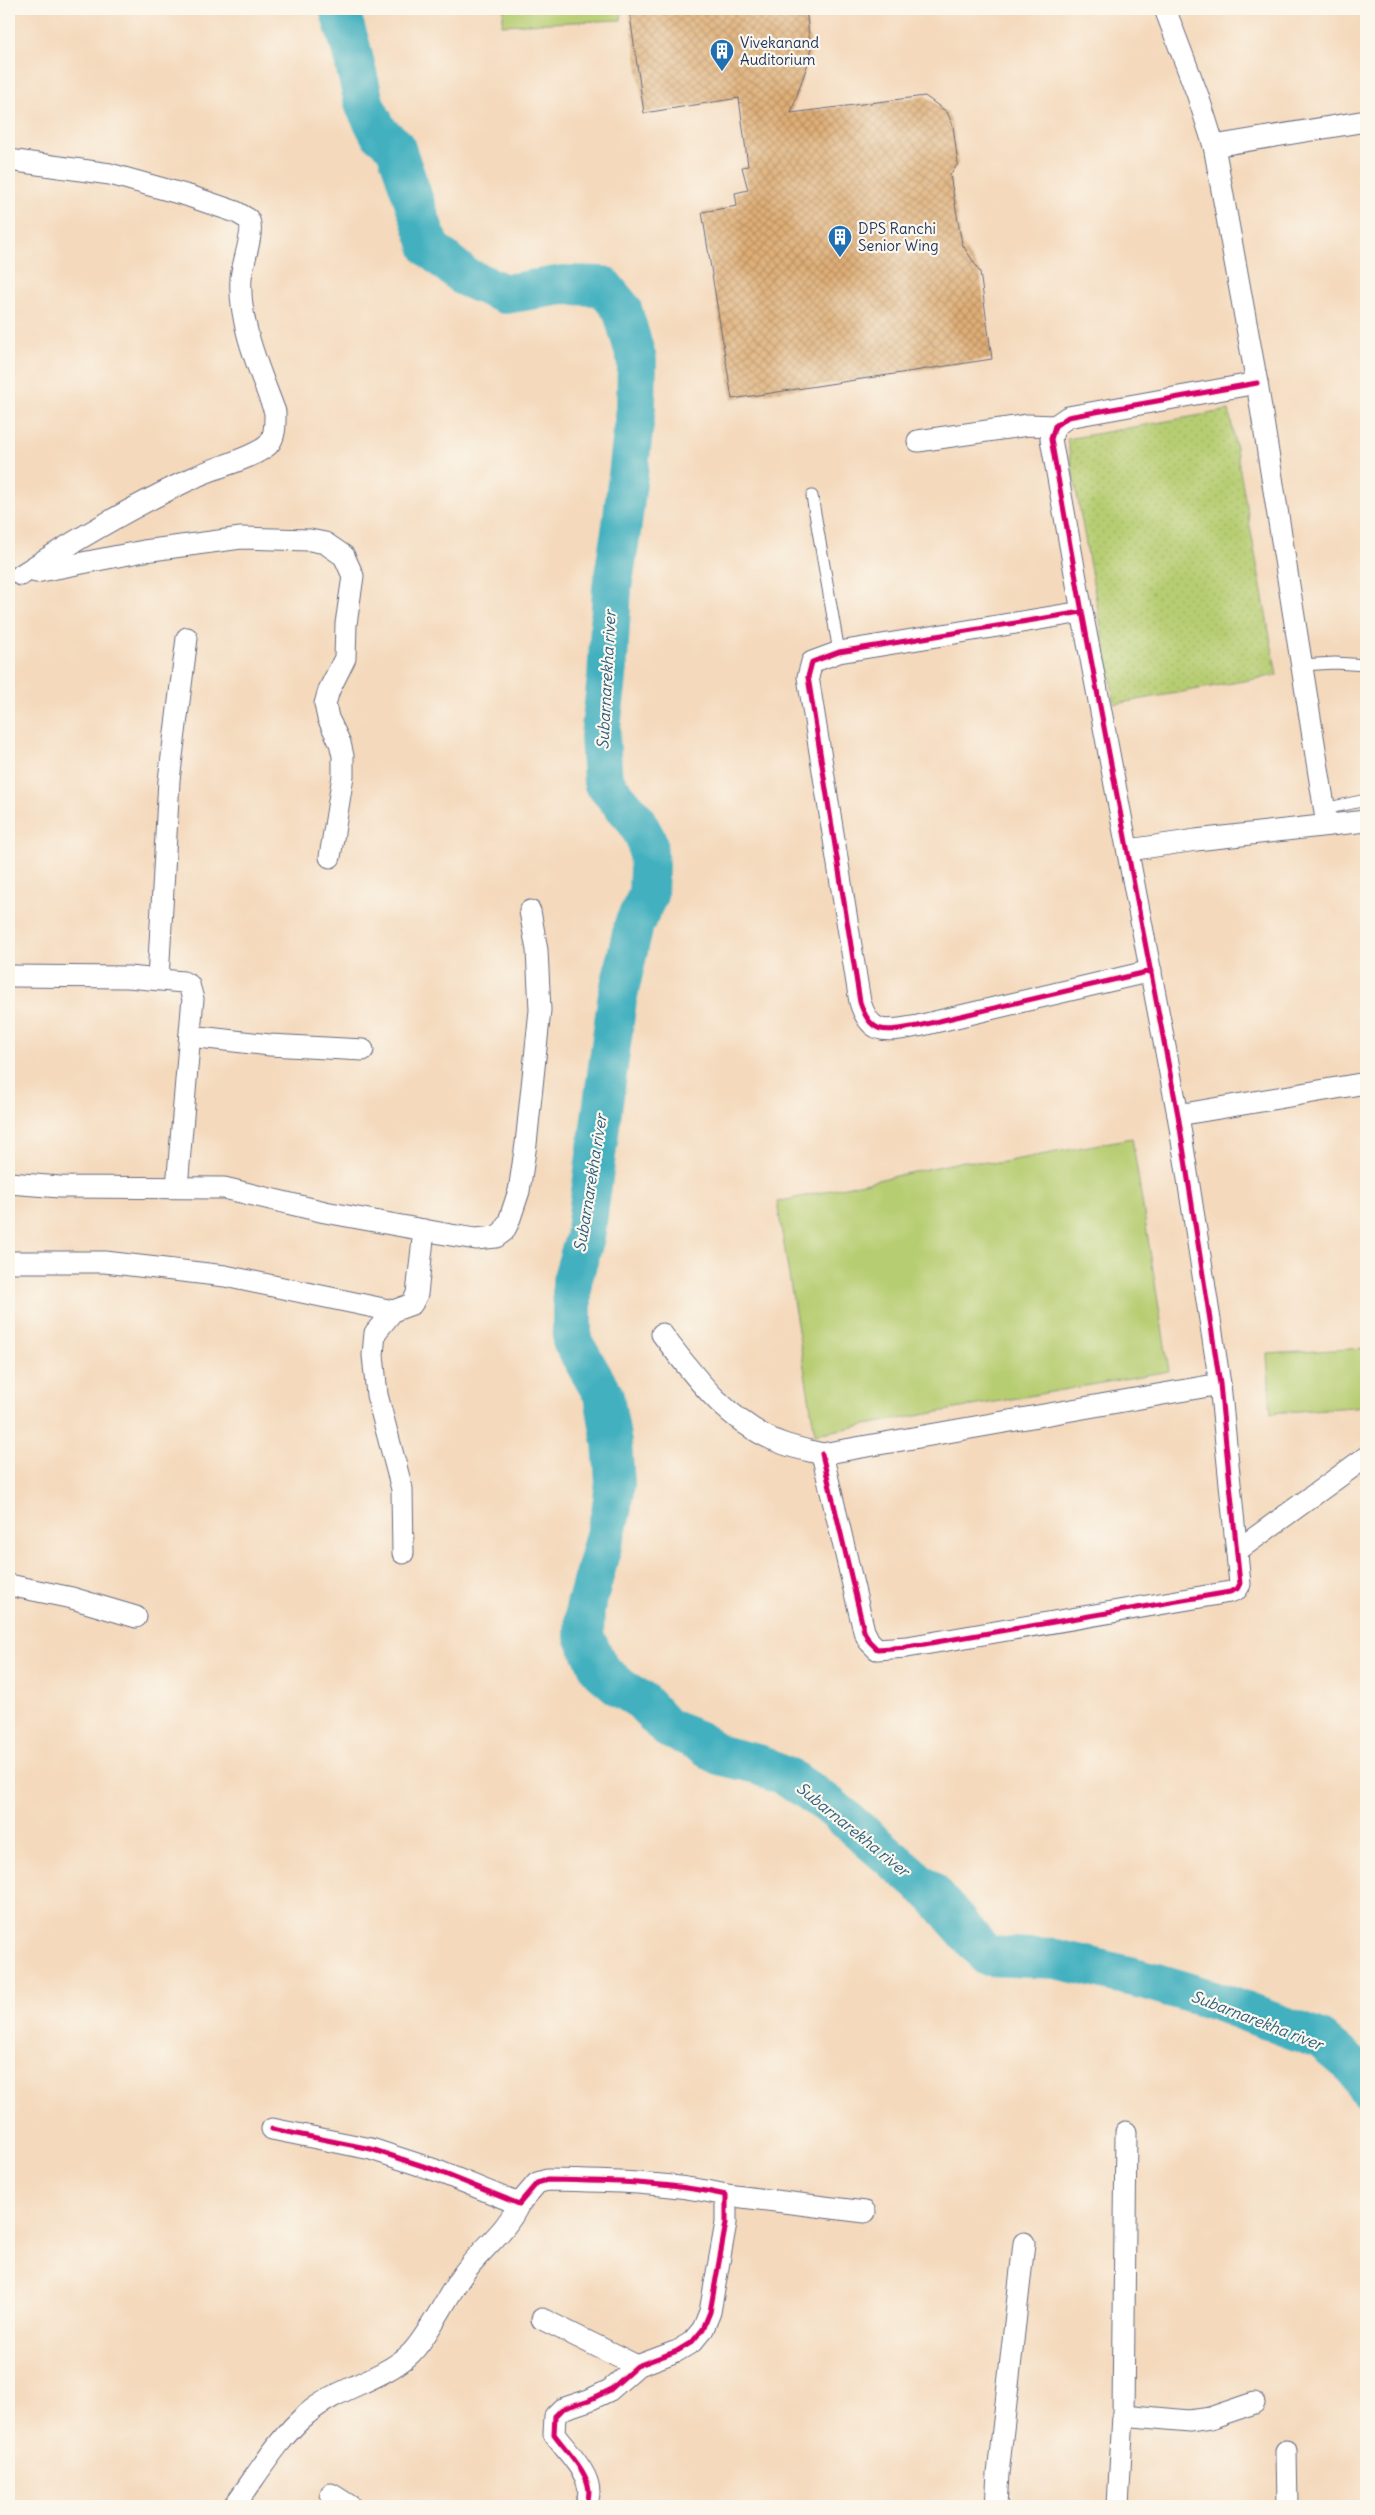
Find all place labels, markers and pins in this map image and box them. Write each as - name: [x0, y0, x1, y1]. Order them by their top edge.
- place label: Vivekanand Auditorium: [740, 33, 819, 69]
- building icon: Vivekanand Auditorium: [709, 38, 735, 72]
- place label: DPS Ranchi Senior Wing: [858, 219, 939, 255]
- building icon: DPS Ranchi Senior Wing: [827, 224, 853, 258]

